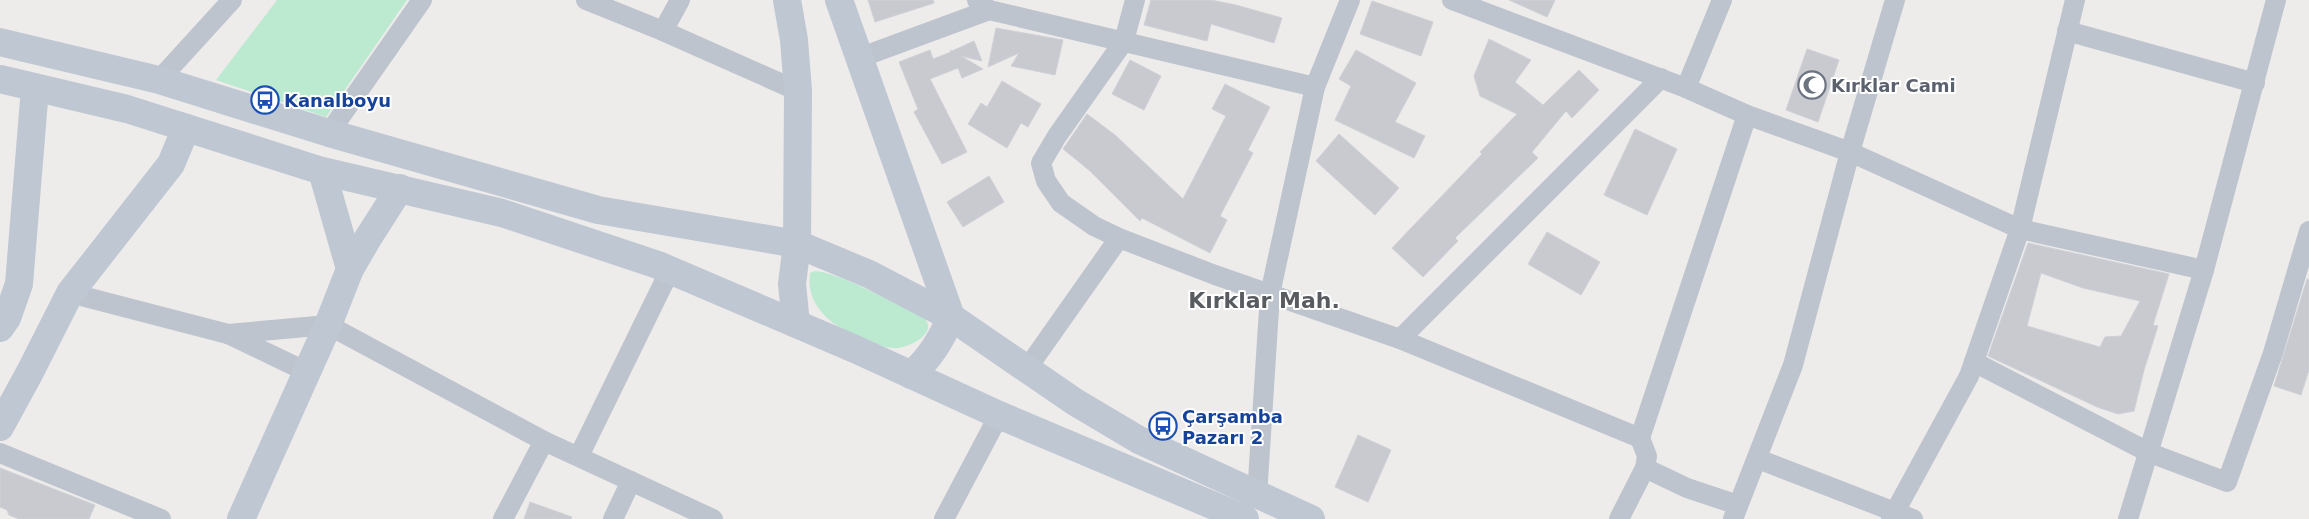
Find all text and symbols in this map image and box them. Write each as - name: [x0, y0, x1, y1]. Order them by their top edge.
- mosque icon: Kırklar Cami: [1797, 70, 1827, 100]
- place label: Kırklar Cami: [1831, 75, 1956, 96]
- bus stop icon: Kanalboyu: [250, 85, 280, 115]
- place label: Kanalboyu: [284, 90, 391, 111]
- district label: Kırklar Mah.: [1188, 288, 1340, 313]
- place label: Çarşamba Pazarı 2: [1182, 406, 1283, 448]
- bus stop icon: Çarşamba Pazarı 2: [1148, 411, 1178, 441]

